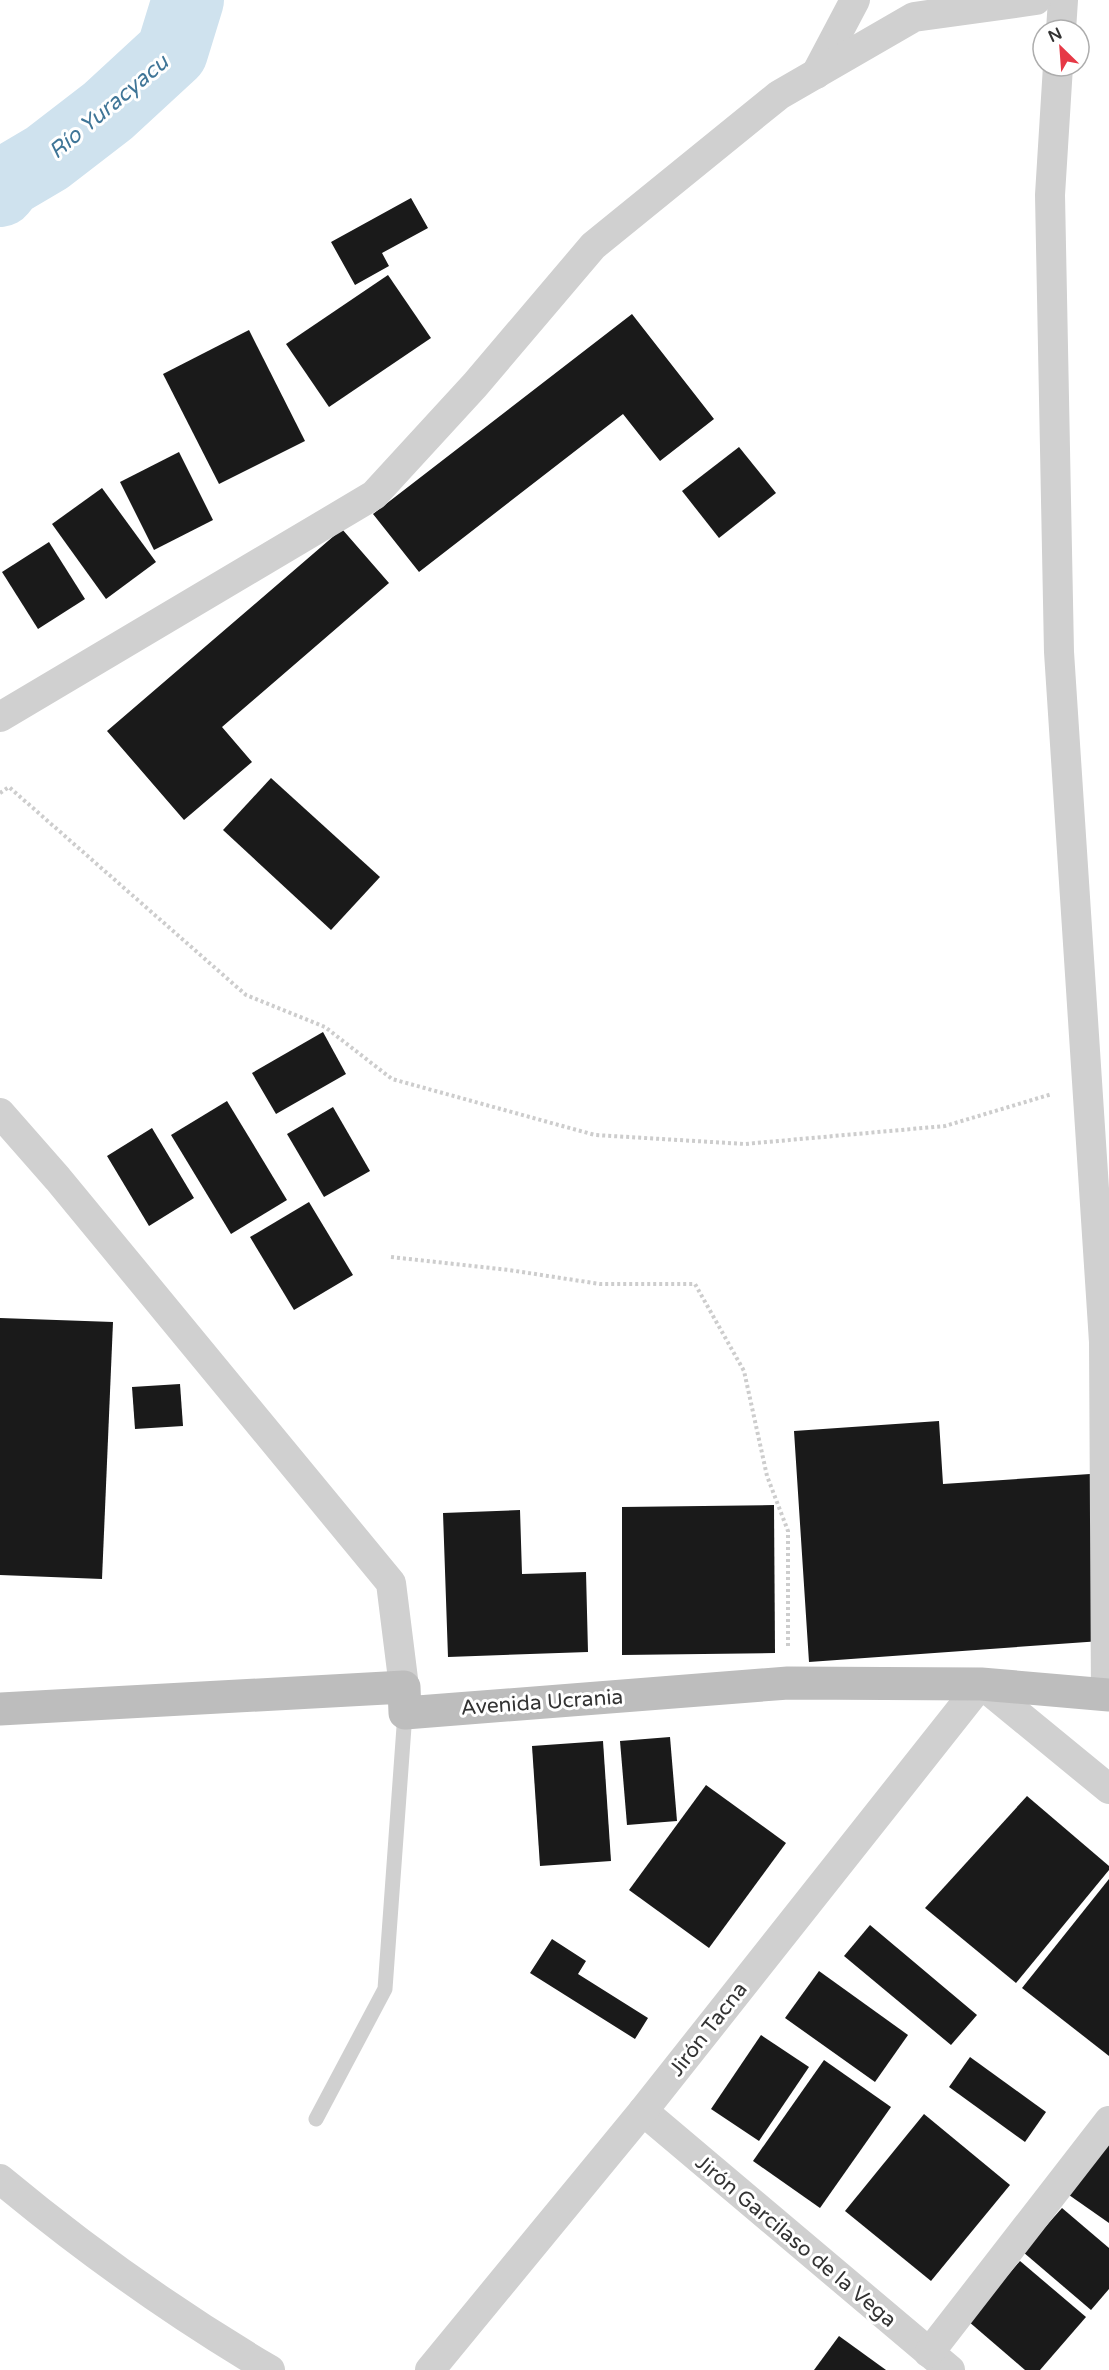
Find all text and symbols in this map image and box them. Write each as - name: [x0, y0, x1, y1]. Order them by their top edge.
- north arrow: [1031, 18, 1091, 78]
- text: N: [1045, 24, 1065, 47]
- water label: Río Yuracyacu: [44, 48, 175, 164]
- street label: Avenida Ucrania: [460, 1684, 624, 1721]
- street label: Jirón Tacna: [664, 1977, 753, 2081]
- street label: Jirón Garcilaso de la Vega: [690, 2150, 901, 2333]

